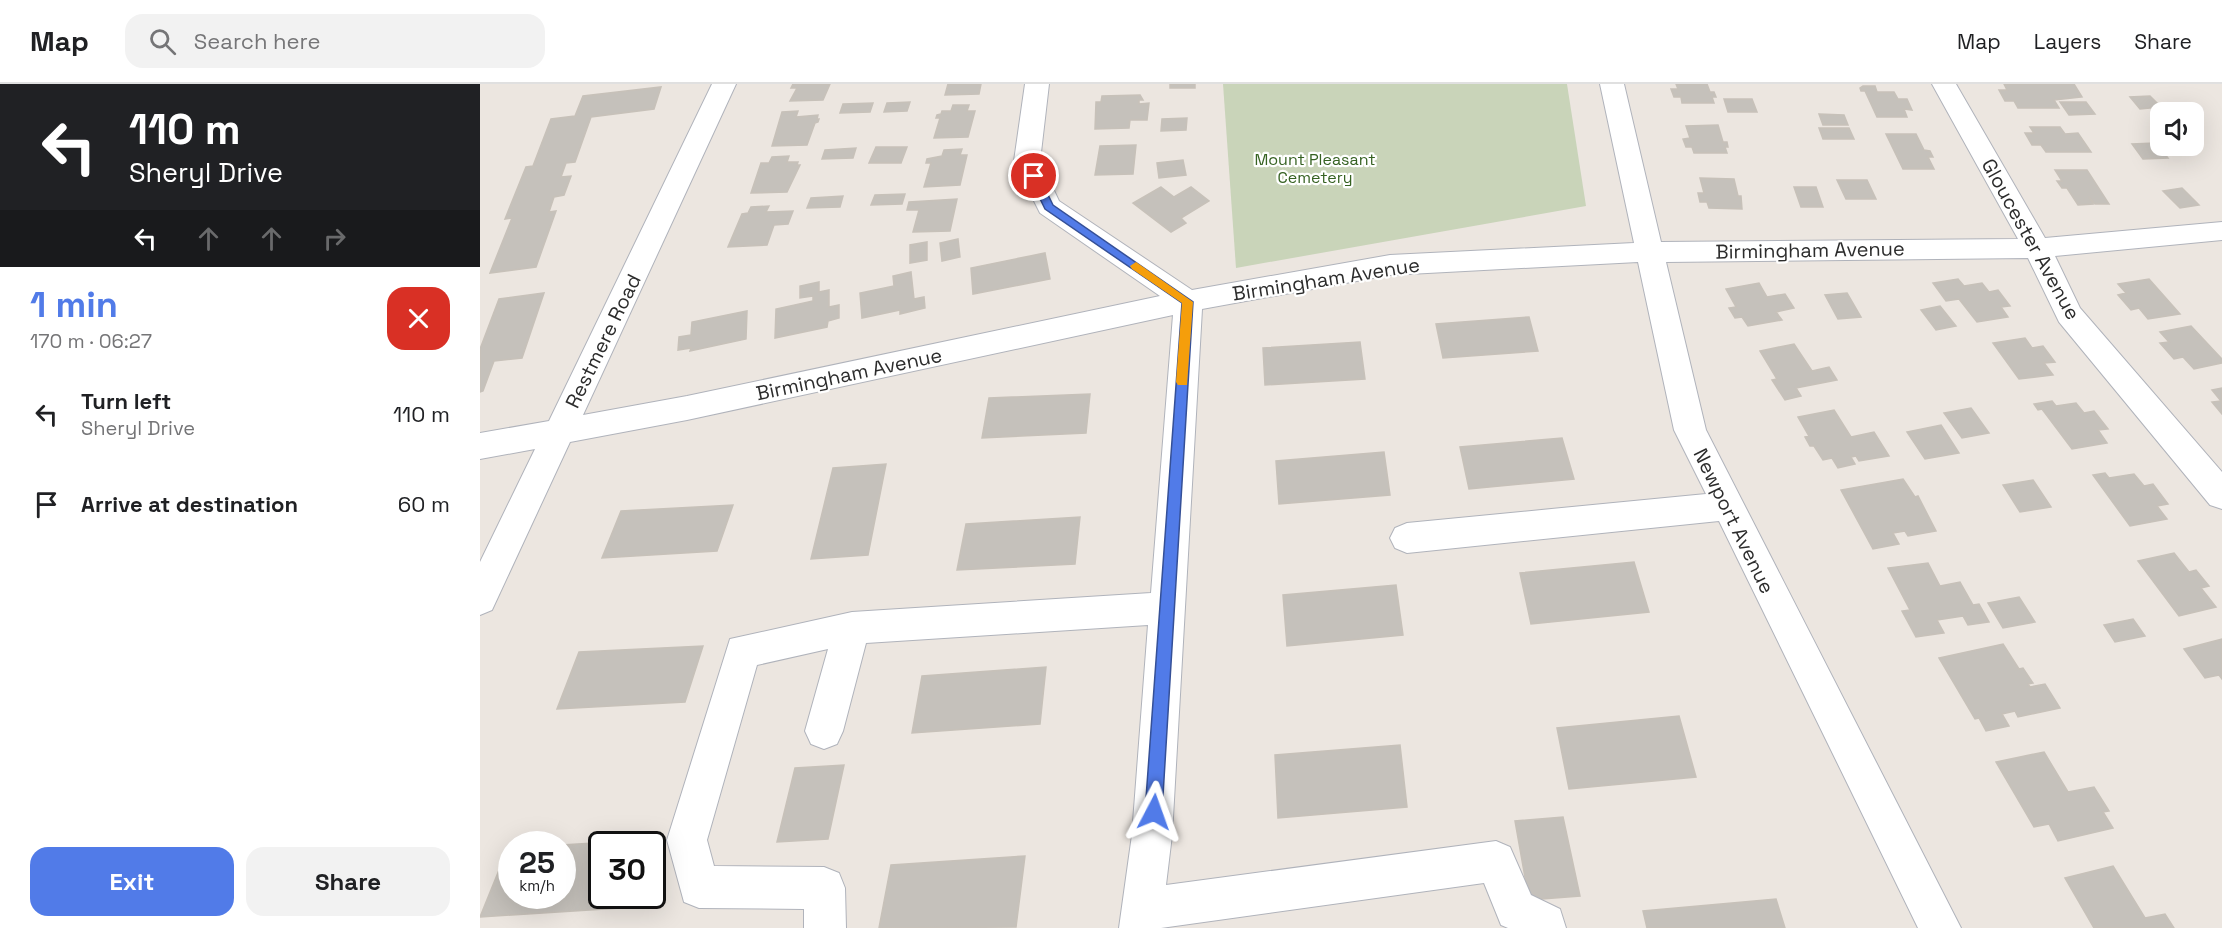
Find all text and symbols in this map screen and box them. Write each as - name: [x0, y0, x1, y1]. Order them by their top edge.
- search box: [125, 14, 545, 68]
- text: Map: [30, 23, 89, 59]
- icon: search: [146, 25, 179, 58]
- text: Search here: [194, 27, 321, 55]
- text: Map: [1957, 28, 2001, 55]
- text: Layers: [2034, 28, 2101, 55]
- text: Share: [2134, 28, 2192, 55]
- map controls: [2150, 102, 2204, 156]
- button: sound: [2150, 102, 2204, 156]
- text: 110 m: [129, 103, 241, 156]
- icon: left: [30, 108, 108, 186]
- park label: Mount Pleasant Cemetery: [1254, 149, 1376, 188]
- pin: [1008, 150, 1059, 201]
- street label: Gloucester Avenue: [1976, 154, 2086, 324]
- text: Sheryl Drive: [129, 155, 283, 190]
- icon: arrive: [1017, 159, 1050, 192]
- icon: left: [129, 222, 162, 255]
- icon: ahead: [192, 222, 225, 255]
- icon: ahead: [255, 222, 288, 255]
- icon: right: [318, 222, 351, 255]
- street label: Birmingham Avenue: [1715, 235, 1905, 265]
- street label: Birmingham Avenue: [1230, 251, 1422, 307]
- street label: Restmere Road: [559, 270, 647, 412]
- text: 1 min: [30, 282, 118, 328]
- button: close: [387, 287, 450, 350]
- text: 170 m · 06:27: [30, 328, 152, 354]
- street label: Birmingham Avenue: [754, 342, 944, 406]
- text: Turn left: [81, 387, 171, 415]
- icon: left: [30, 398, 63, 431]
- text: 110 m: [393, 400, 450, 428]
- text: Sheryl Drive: [81, 415, 195, 441]
- street label: Newport Avenue: [1688, 444, 1780, 598]
- icon: arrive: [30, 488, 63, 521]
- text: Arrive at destination: [81, 490, 298, 518]
- text: 60 m: [398, 490, 450, 518]
- position arrow: [1122, 780, 1186, 844]
- speed limit sign: 30: [588, 831, 666, 909]
- text: 25: [519, 843, 555, 882]
- button: Exit: [30, 847, 234, 916]
- button: Share: [246, 847, 450, 916]
- text: km/h: [519, 876, 555, 895]

